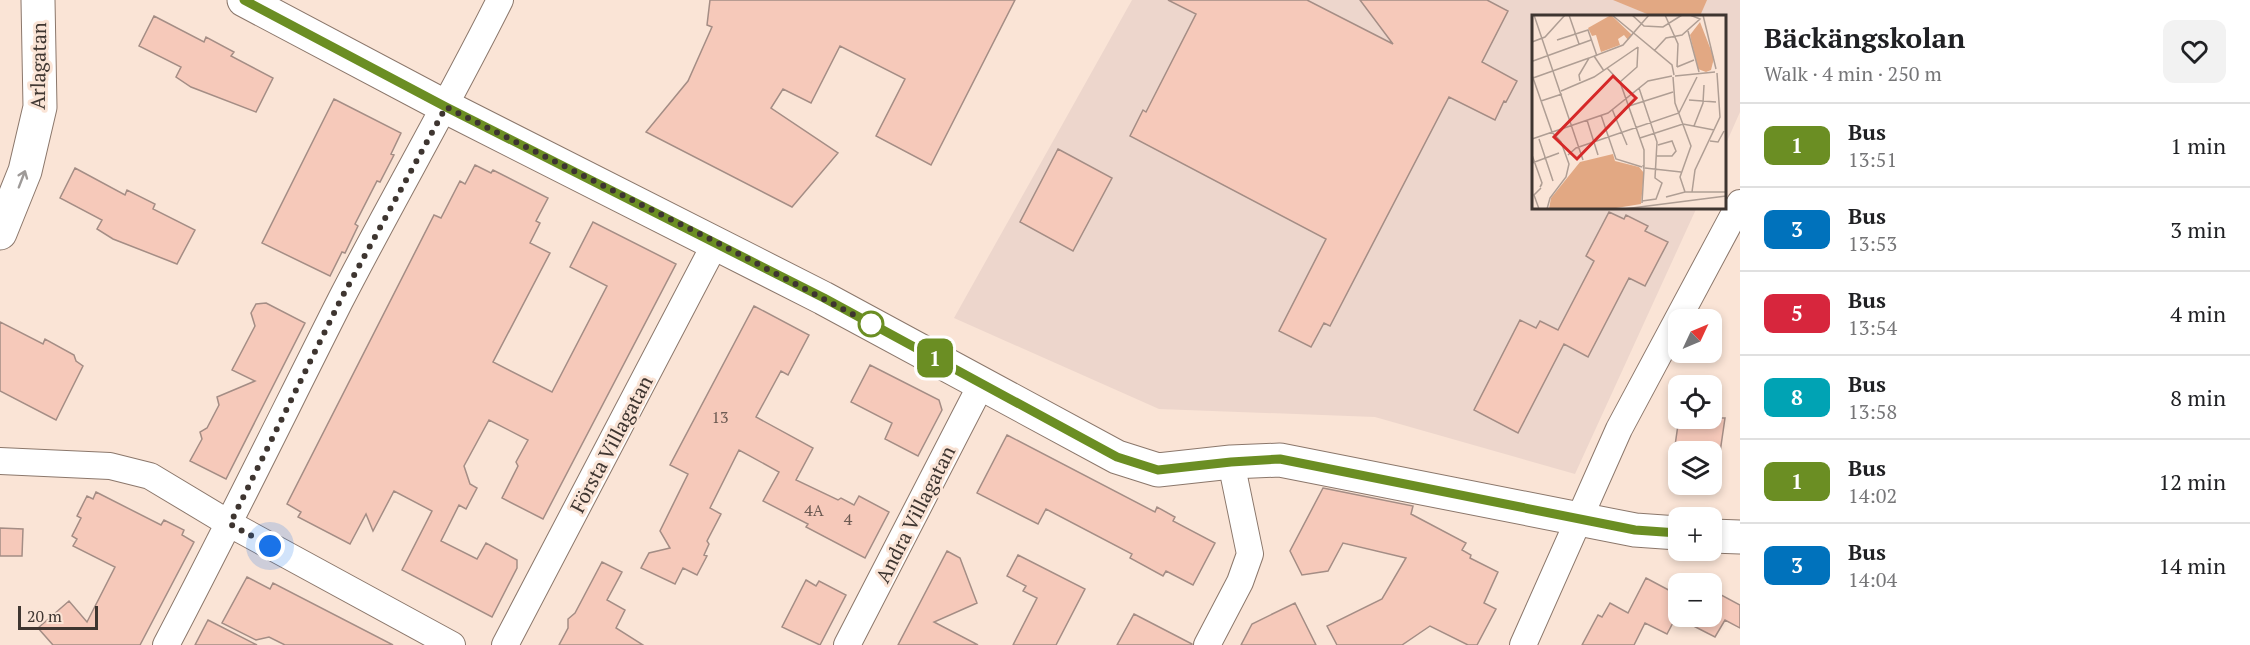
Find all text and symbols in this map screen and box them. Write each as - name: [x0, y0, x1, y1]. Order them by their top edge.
- inset map: [1532, 15, 1725, 208]
- text: Bäckängskolan: [1764, 19, 1965, 56]
- button: heart: [2163, 20, 2226, 83]
- street label: Arlagatan: [24, 22, 52, 110]
- text: Walk · 4 min · 250 m: [1764, 60, 1942, 87]
- text: Bus: [1848, 117, 1886, 146]
- text: 1: [1791, 131, 1803, 159]
- text: 1 min: [2170, 131, 2226, 160]
- text: 13:51: [1848, 146, 1897, 173]
- one-way arrow: [17, 170, 28, 189]
- text: Bus: [1848, 201, 1886, 230]
- text: 3: [1791, 215, 1803, 243]
- text: 3 min: [2170, 215, 2226, 244]
- text: 13:53: [1848, 230, 1897, 257]
- text: Bus: [1848, 285, 1886, 314]
- text: 5: [1791, 299, 1803, 327]
- text: 4 min: [2170, 299, 2226, 328]
- north arrow: [1668, 309, 1722, 363]
- map controls: [1668, 309, 1722, 627]
- unlabelled marker: [858, 311, 884, 337]
- text: 13:54: [1848, 314, 1897, 341]
- line badge: 1: [916, 338, 954, 378]
- text: 1: [929, 344, 941, 372]
- text: Bus: [1848, 369, 1886, 398]
- street label: Första Villagatan: [563, 370, 659, 517]
- button: locate: [1668, 375, 1722, 429]
- text: 8: [1791, 383, 1803, 411]
- text: 8 min: [2170, 383, 2226, 412]
- text: 13:58: [1848, 398, 1897, 425]
- house number: 13: [711, 406, 729, 428]
- street label: Andra Villagatan: [869, 441, 961, 587]
- button: layers: [1668, 441, 1722, 495]
- text: Bus: [1848, 453, 1886, 482]
- text: 1: [1791, 467, 1803, 495]
- text: 12 min: [2159, 467, 2226, 496]
- text: 14:02: [1848, 482, 1897, 509]
- house number: 4A: [804, 499, 824, 521]
- button: +: [1668, 507, 1722, 561]
- house number: 4: [844, 508, 853, 530]
- your location: [255, 531, 285, 561]
- text: Bus: [1848, 537, 1886, 566]
- text: 3: [1791, 551, 1803, 579]
- text: 14 min: [2159, 551, 2226, 580]
- text: 14:04: [1848, 566, 1897, 593]
- button: −: [1668, 573, 1722, 627]
- scale bar: [18, 603, 98, 630]
- text: 20 m: [27, 605, 62, 627]

